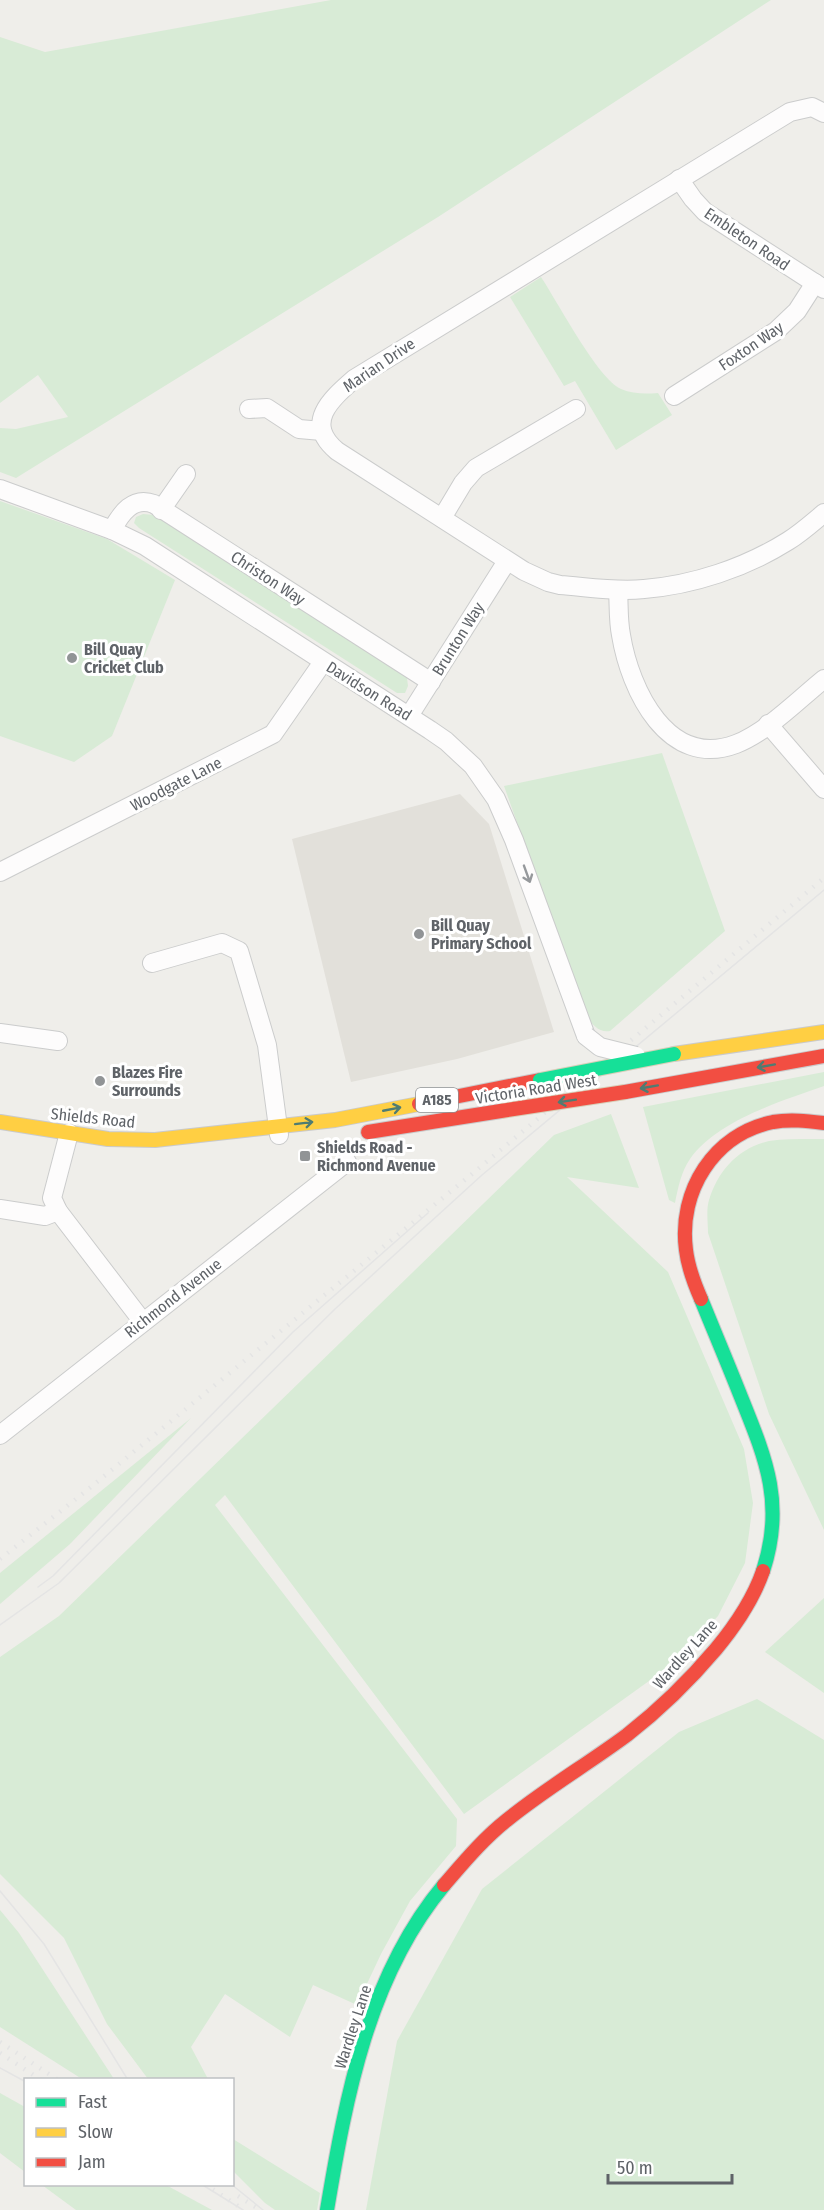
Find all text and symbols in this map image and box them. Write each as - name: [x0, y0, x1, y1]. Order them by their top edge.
- street label: Embleton Road: [701, 203, 793, 275]
- street label: Foxton Way: [715, 317, 788, 374]
- street label: Marian Drive: [339, 334, 419, 396]
- street label: Christon Way: [227, 547, 309, 609]
- street label: Brunton Way: [428, 598, 488, 679]
- place label: Bill Quay Cricket Club: [84, 640, 164, 677]
- marker: Bill Quay Cricket Club: [65, 651, 79, 665]
- street label: Davidson Road: [323, 657, 415, 725]
- street label: Woodgate Lane: [127, 753, 225, 815]
- one-way arrow: [522, 864, 533, 882]
- place label: Bill Quay Primary School: [431, 916, 532, 953]
- marker: Bill Quay Primary School: [412, 927, 426, 941]
- one-way arrow: [757, 1061, 777, 1072]
- place label: Blazes Fire Surrounds: [112, 1063, 183, 1100]
- street label: Victoria Road West: [474, 1070, 599, 1108]
- marker: Blazes Fire Surrounds: [93, 1074, 107, 1088]
- one-way arrow: [640, 1082, 660, 1093]
- road number: A185: [416, 1088, 458, 1112]
- one-way arrow: [558, 1095, 577, 1106]
- one-way arrow: [382, 1103, 402, 1114]
- street label: Shields Road: [50, 1104, 136, 1132]
- one-way arrow: [294, 1117, 314, 1128]
- place label: Shields Road - Richmond Avenue: [317, 1138, 436, 1175]
- marker: Shields Road - Richmond Avenue: [298, 1149, 312, 1163]
- street label: Richmond Avenue: [121, 1254, 225, 1342]
- street label: Wardley Lane: [649, 1615, 721, 1693]
- street label: Wardley Lane: [331, 1983, 376, 2071]
- legend: [24, 2078, 234, 2186]
- text: Fast: [78, 2091, 107, 2113]
- text: Slow: [78, 2121, 113, 2143]
- scale bar: [608, 2147, 732, 2185]
- text: Jam: [78, 2151, 106, 2173]
- text: 50 m: [617, 2157, 653, 2179]

